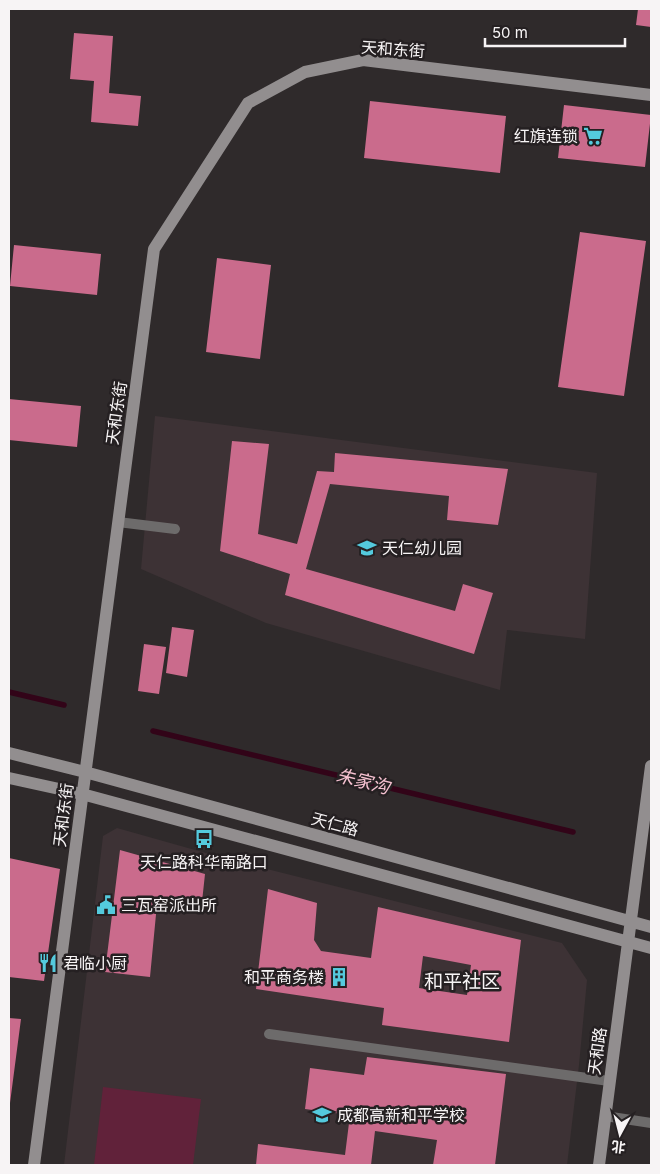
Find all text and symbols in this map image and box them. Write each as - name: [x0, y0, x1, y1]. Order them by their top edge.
- scale bar: [485, 15, 625, 47]
- text: 50 m: [492, 23, 528, 42]
- street label: 天和东街: [360, 37, 426, 61]
- supermarket icon: 红旗连锁: [582, 125, 604, 147]
- place label: 红旗连锁: [514, 126, 578, 146]
- street label: 天和东街: [102, 380, 130, 446]
- school or university icon: 天仁幼儿园: [356, 537, 378, 559]
- place label: 天仁幼儿园: [382, 538, 462, 558]
- water label: 朱家沟: [334, 764, 394, 798]
- street label: 天和东街: [49, 782, 77, 848]
- street label: 天仁路: [309, 808, 361, 840]
- bus stop icon: 天仁路科华南路口: [193, 828, 215, 850]
- place label: 天仁路科华南路口: [140, 852, 268, 872]
- public building icon: 三瓦窑派出所: [95, 894, 117, 916]
- place label: 三瓦窑派出所: [121, 895, 217, 915]
- restaurant icon: 君临小厨: [37, 952, 59, 974]
- place label: 君临小厨: [63, 953, 127, 973]
- building icon: 和平商务楼: [328, 966, 350, 988]
- place label: 和平商务楼: [244, 967, 324, 987]
- district label: 和平社区: [424, 970, 500, 993]
- street label: 天和路: [584, 1026, 610, 1076]
- school or university icon: 成都高新和平学校: [311, 1104, 333, 1126]
- place label: 成都高新和平学校: [337, 1105, 465, 1125]
- north arrow: [595, 1109, 645, 1159]
- text: 北: [610, 1138, 626, 1157]

